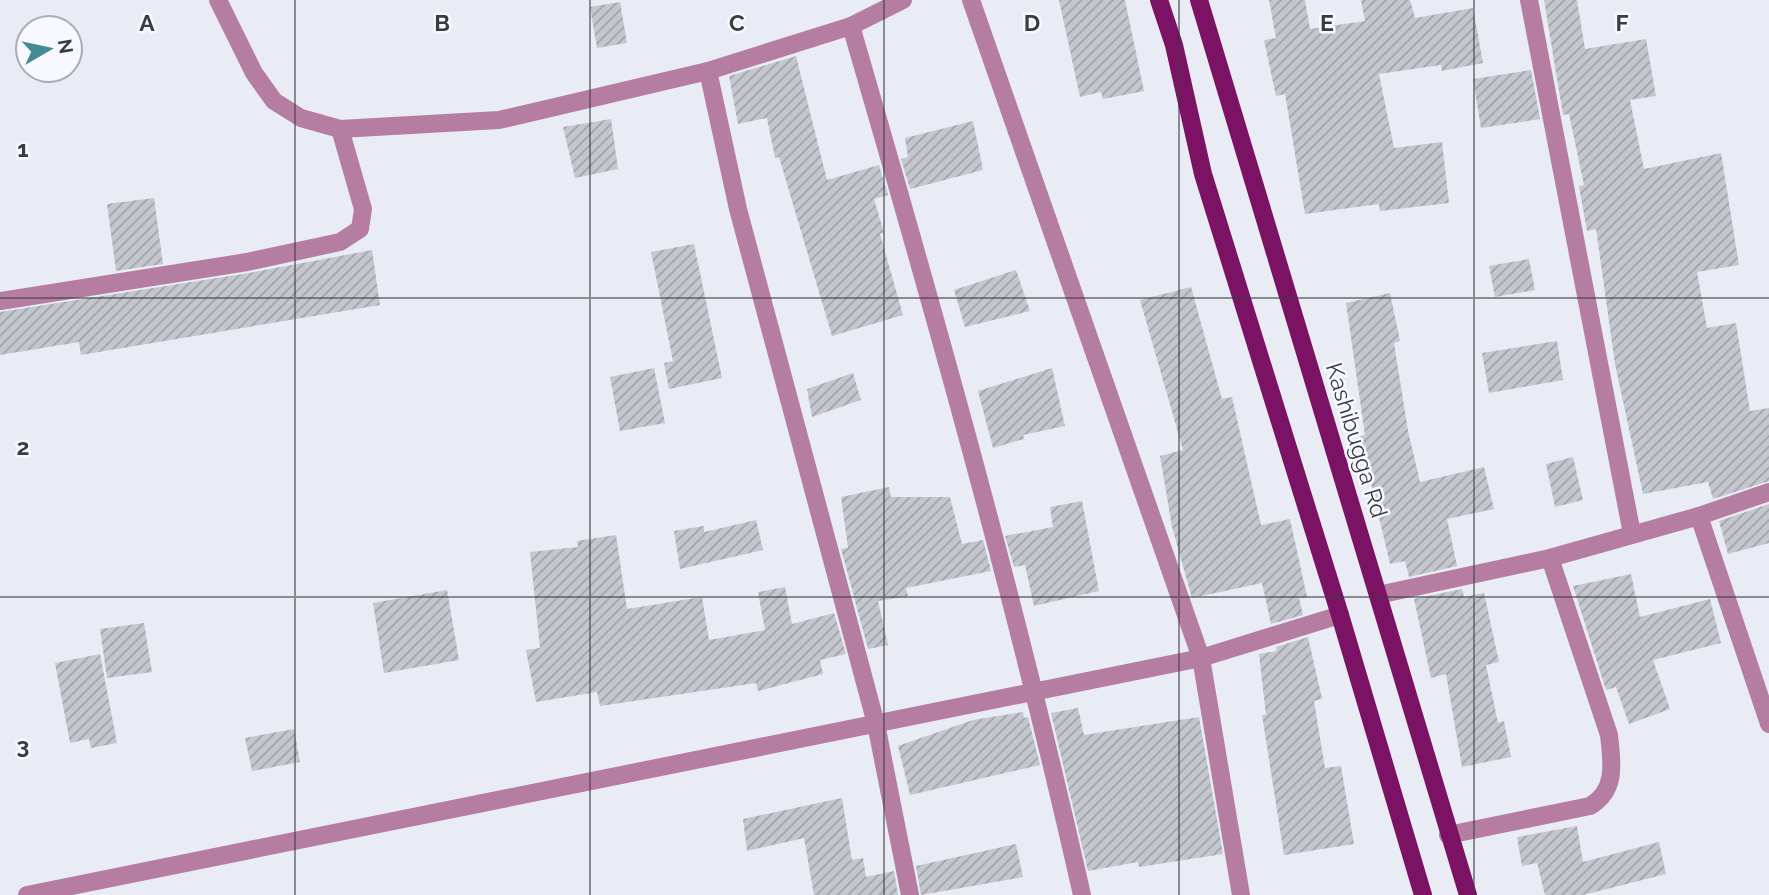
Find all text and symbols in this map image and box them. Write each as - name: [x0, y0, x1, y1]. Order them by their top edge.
- text: A: [139, 9, 155, 36]
- text: B: [434, 9, 450, 36]
- text: C: [729, 9, 745, 36]
- text: D: [1024, 9, 1040, 36]
- text: E: [1320, 9, 1334, 36]
- text: F: [1615, 9, 1629, 36]
- north arrow: [14, 14, 84, 84]
- text: N: [54, 37, 78, 55]
- text: 1: [17, 135, 29, 162]
- street label: Kashibugga Rd: [1321, 359, 1393, 521]
- text: 2: [17, 433, 29, 460]
- text: 3: [17, 732, 29, 759]

